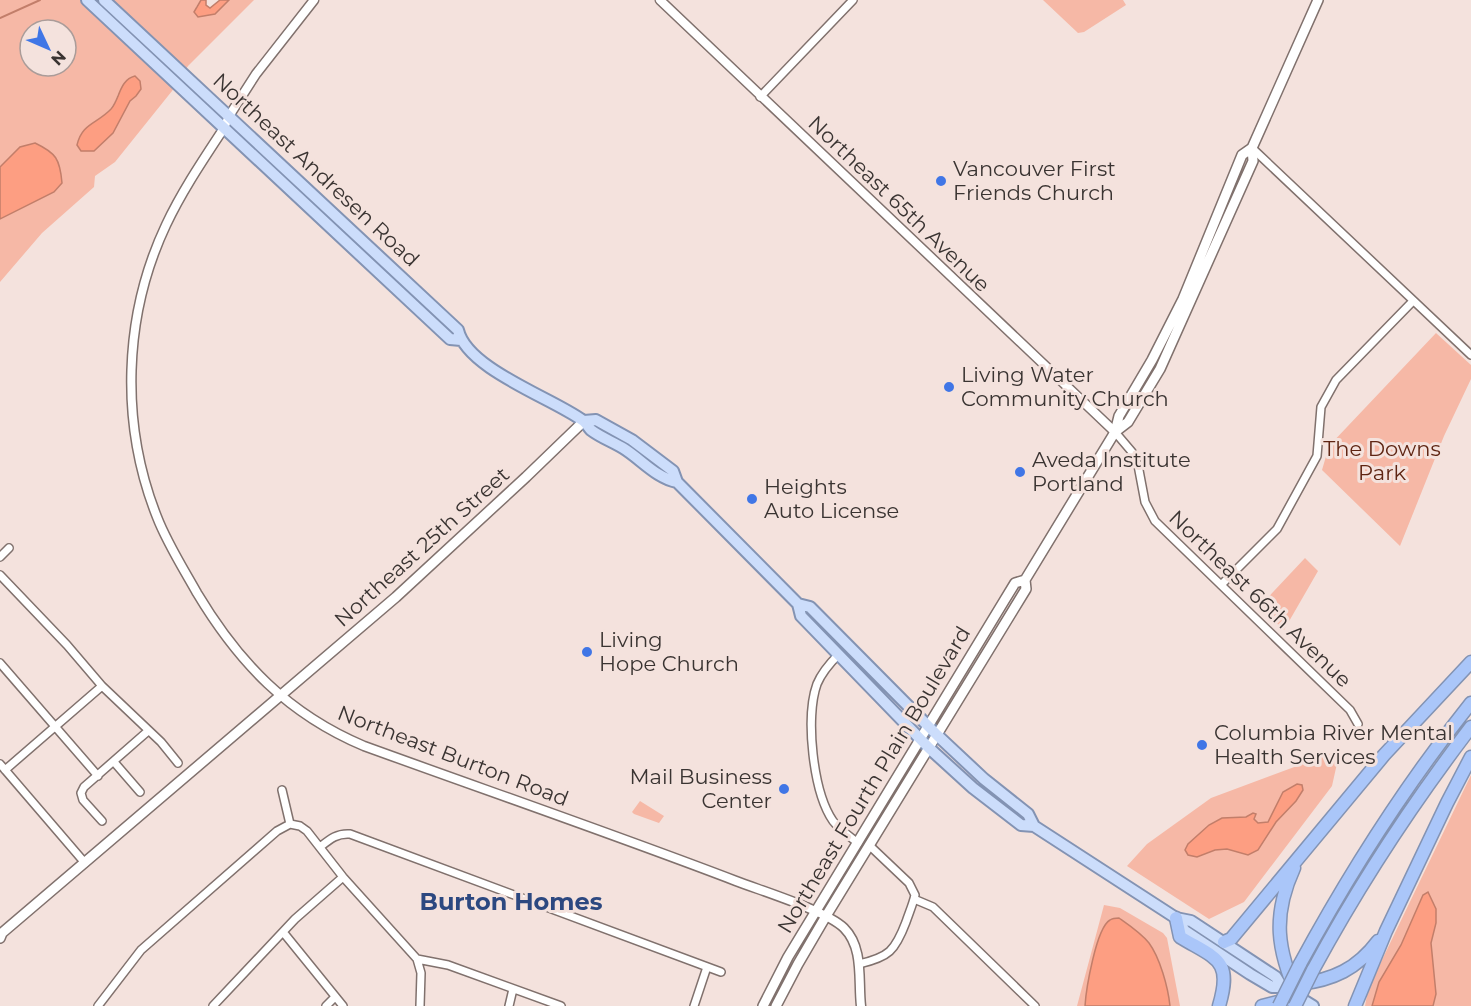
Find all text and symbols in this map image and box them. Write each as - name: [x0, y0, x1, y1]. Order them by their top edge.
- north arrow: [18, 18, 78, 78]
- text: N: [47, 47, 70, 69]
- street label: Northeast Andresen Road: [208, 68, 425, 272]
- street label: Northeast 65th Avenue: [803, 110, 995, 297]
- place label: Vancouver First Friends Church: [953, 156, 1116, 205]
- marker: Vancouver First Friends Church: [934, 174, 948, 188]
- place label: Living Water Community Church: [961, 362, 1169, 411]
- marker: Living Water Community Church: [942, 380, 956, 394]
- park label: The Downs Park: [1323, 436, 1441, 485]
- place label: Aveda Institute Portland: [1032, 447, 1191, 496]
- street label: Northeast 25th Street: [329, 462, 514, 632]
- marker: Aveda Institute Portland: [1013, 465, 1027, 479]
- place label: Heights Auto License: [764, 474, 899, 523]
- marker: Heights Auto License: [745, 492, 759, 506]
- street label: Northeast 66th Avenue: [1164, 505, 1357, 692]
- street label: Northeast Fourth Plain Boulevard: [772, 622, 975, 938]
- place label: Living Hope Church: [599, 627, 739, 676]
- marker: Living Hope Church: [580, 645, 594, 659]
- street label: Northeast Burton Road: [334, 700, 572, 811]
- place label: Columbia River Mental Health Services: [1214, 720, 1453, 769]
- marker: Columbia River Mental Health Services: [1195, 738, 1209, 752]
- place label: Mail Business Center: [630, 764, 772, 813]
- marker: Mail Business Center: [777, 782, 791, 796]
- district label: Burton Homes: [420, 887, 603, 916]

